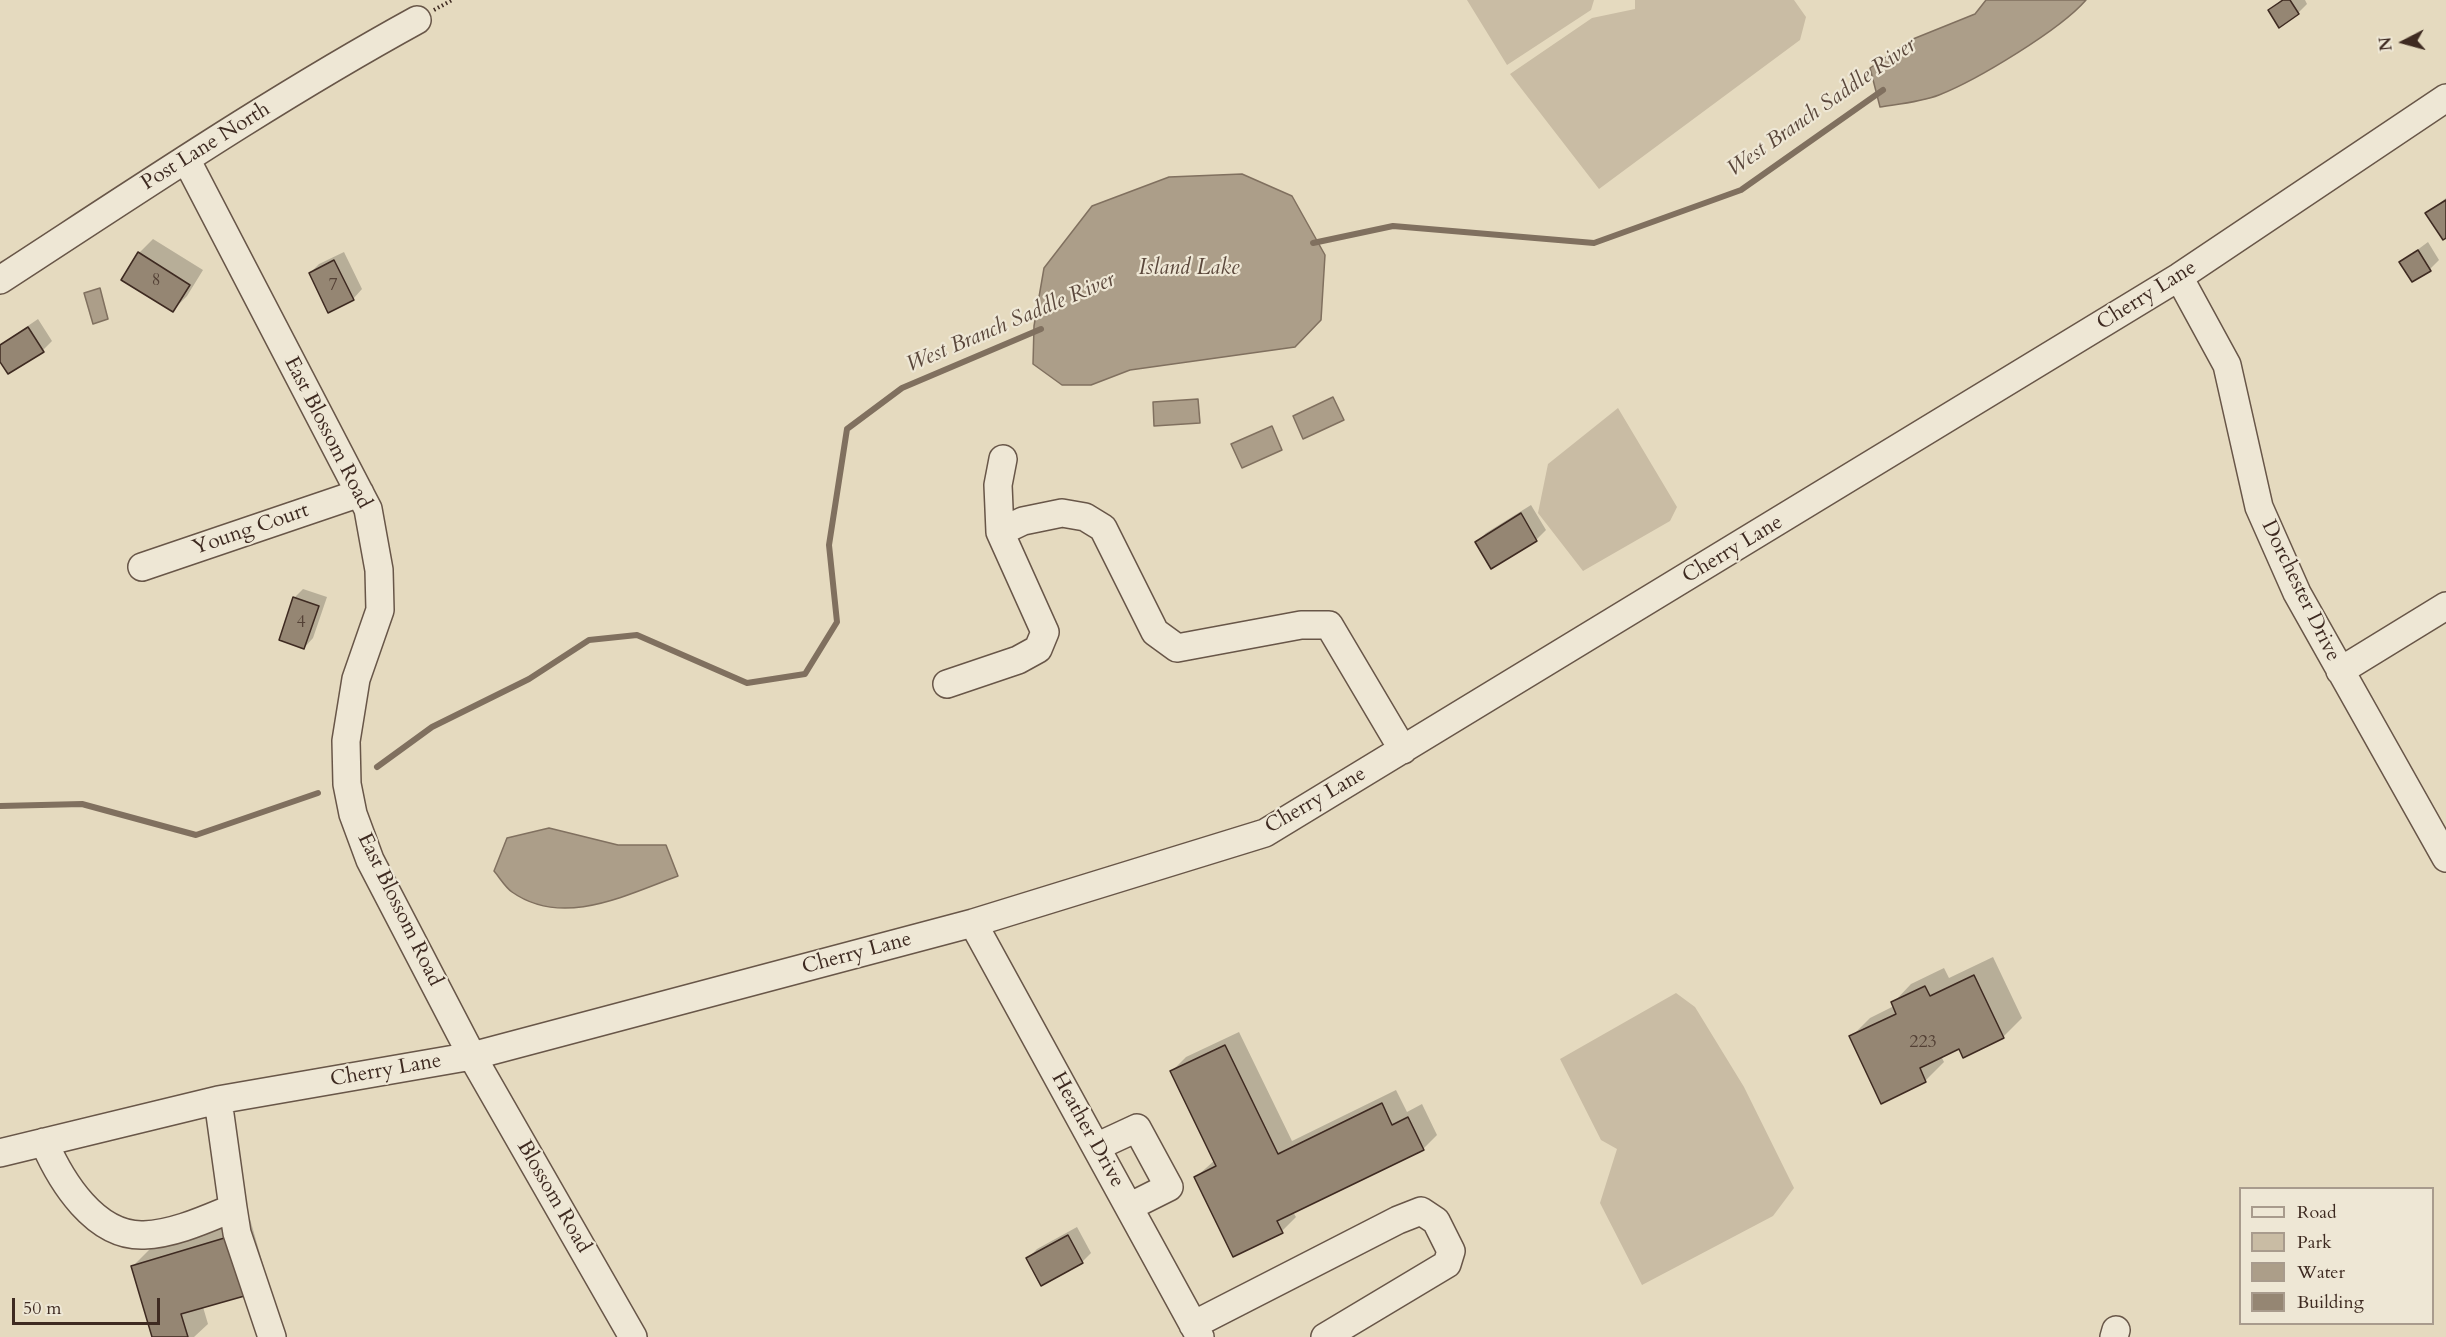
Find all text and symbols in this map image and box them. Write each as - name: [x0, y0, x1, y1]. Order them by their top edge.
- north arrow: [2374, 12, 2434, 72]
- water label: West Branch Saddle River: [1723, 33, 1921, 183]
- text: N: [2374, 36, 2398, 52]
- street label: Post Lane North: [137, 97, 275, 197]
- water label: Island Lake: [1139, 256, 1239, 282]
- street label: Cherry Lane: [2093, 256, 2201, 336]
- water label: West Branch Saddle River: [903, 267, 1119, 379]
- house number: 8: [151, 270, 161, 292]
- house number: 7: [328, 275, 338, 297]
- street label: East Blossom Road: [278, 353, 376, 513]
- street label: Young Court: [190, 498, 312, 562]
- street label: Cherry Lane: [1678, 510, 1788, 590]
- street label: Dorchester Drive: [2255, 516, 2345, 666]
- house number: 4: [296, 612, 306, 634]
- street label: Cherry Lane: [1261, 762, 1371, 840]
- street label: East Blossom Road: [351, 829, 447, 991]
- street label: Cherry Lane: [799, 927, 915, 981]
- house number: 223: [1909, 1032, 1937, 1054]
- street label: Cherry Lane: [328, 1049, 444, 1093]
- street label: Heather Drive: [1045, 1068, 1129, 1192]
- street label: Blossom Road: [511, 1136, 595, 1258]
- legend: [2239, 1187, 2434, 1325]
- text: Road: [2297, 1200, 2337, 1225]
- text: Park: [2297, 1230, 2332, 1255]
- text: Water: [2297, 1260, 2345, 1285]
- scale bar: [15, 1286, 164, 1324]
- text: Building: [2297, 1290, 2364, 1315]
- text: 50 m: [23, 1296, 62, 1321]

